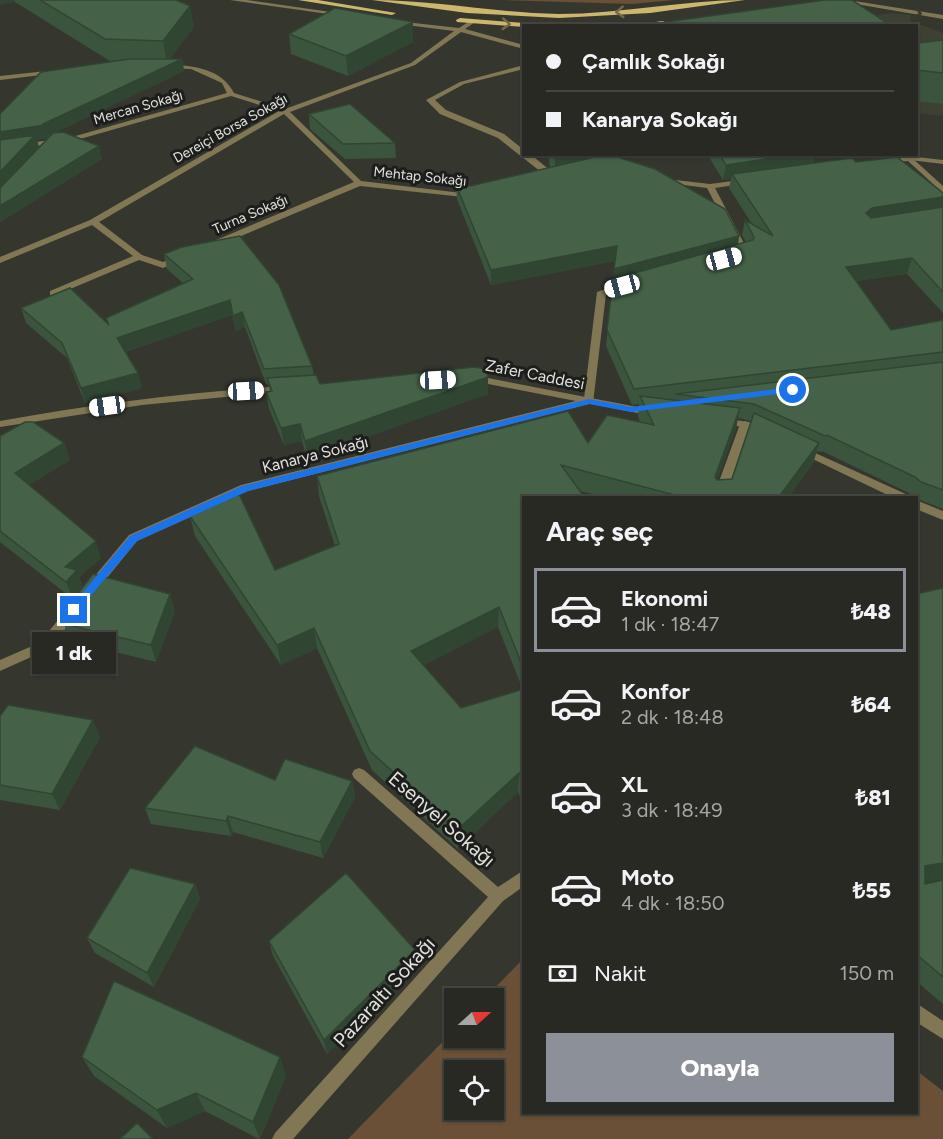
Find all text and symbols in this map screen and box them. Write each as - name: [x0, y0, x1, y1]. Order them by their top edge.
- one-way arrow: [616, 5, 625, 18]
- one-way arrow: [912, 6, 922, 19]
- one-way arrow: [502, 18, 511, 31]
- text: Çamlık Sokağı: [582, 48, 725, 75]
- street label: Mercan Sokağı: [91, 87, 185, 128]
- street label: Dereiçi Borsa Sokağı: [170, 90, 290, 167]
- text: Kanarya Sokağı: [582, 106, 738, 133]
- street label: Mehtap Sokağı: [373, 163, 467, 190]
- street label: Turna Sokağı: [210, 191, 290, 238]
- car: [704, 246, 744, 272]
- car: [602, 273, 642, 299]
- street label: Zafer Caddesi: [484, 356, 586, 393]
- car: [420, 370, 456, 390]
- route start: [779, 376, 806, 403]
- car: [228, 381, 264, 401]
- car: [88, 395, 126, 417]
- street label: Kanarya Sokağı: [260, 432, 370, 477]
- text: Araç seç: [546, 515, 653, 548]
- icon: car: [549, 583, 603, 637]
- text: Ekonomi: [621, 585, 708, 612]
- route end: [60, 596, 87, 623]
- text: ₺48: [851, 598, 891, 625]
- text: 1 dk · 18:47: [621, 612, 719, 636]
- callout: 1 dk: [32, 631, 116, 673]
- text: 1 dk: [56, 641, 92, 665]
- icon: car: [549, 676, 603, 730]
- text: Konfor: [621, 678, 690, 705]
- text: ₺64: [851, 691, 891, 718]
- text: 2 dk · 18:48: [621, 705, 724, 729]
- street label: Esenyel Sokağı: [384, 766, 500, 872]
- icon: car: [549, 769, 603, 823]
- text: XL: [621, 771, 648, 798]
- text: ₺81: [856, 784, 891, 811]
- text: 3 dk · 18:49: [621, 798, 723, 822]
- icon: car: [549, 862, 603, 916]
- text: Moto: [621, 864, 674, 891]
- text: ₺55: [853, 877, 891, 904]
- text: 4 dk · 18:50: [621, 891, 725, 915]
- street label: Pazaraltı Sokağı: [328, 932, 440, 1052]
- icon: cash: [546, 957, 579, 990]
- text: Nakit: [594, 960, 646, 987]
- text: 150 m: [839, 961, 894, 985]
- north arrow: [444, 988, 504, 1048]
- map controls: [444, 988, 504, 1120]
- button: Onayla: [546, 1033, 894, 1102]
- button: locate: [444, 1060, 504, 1120]

